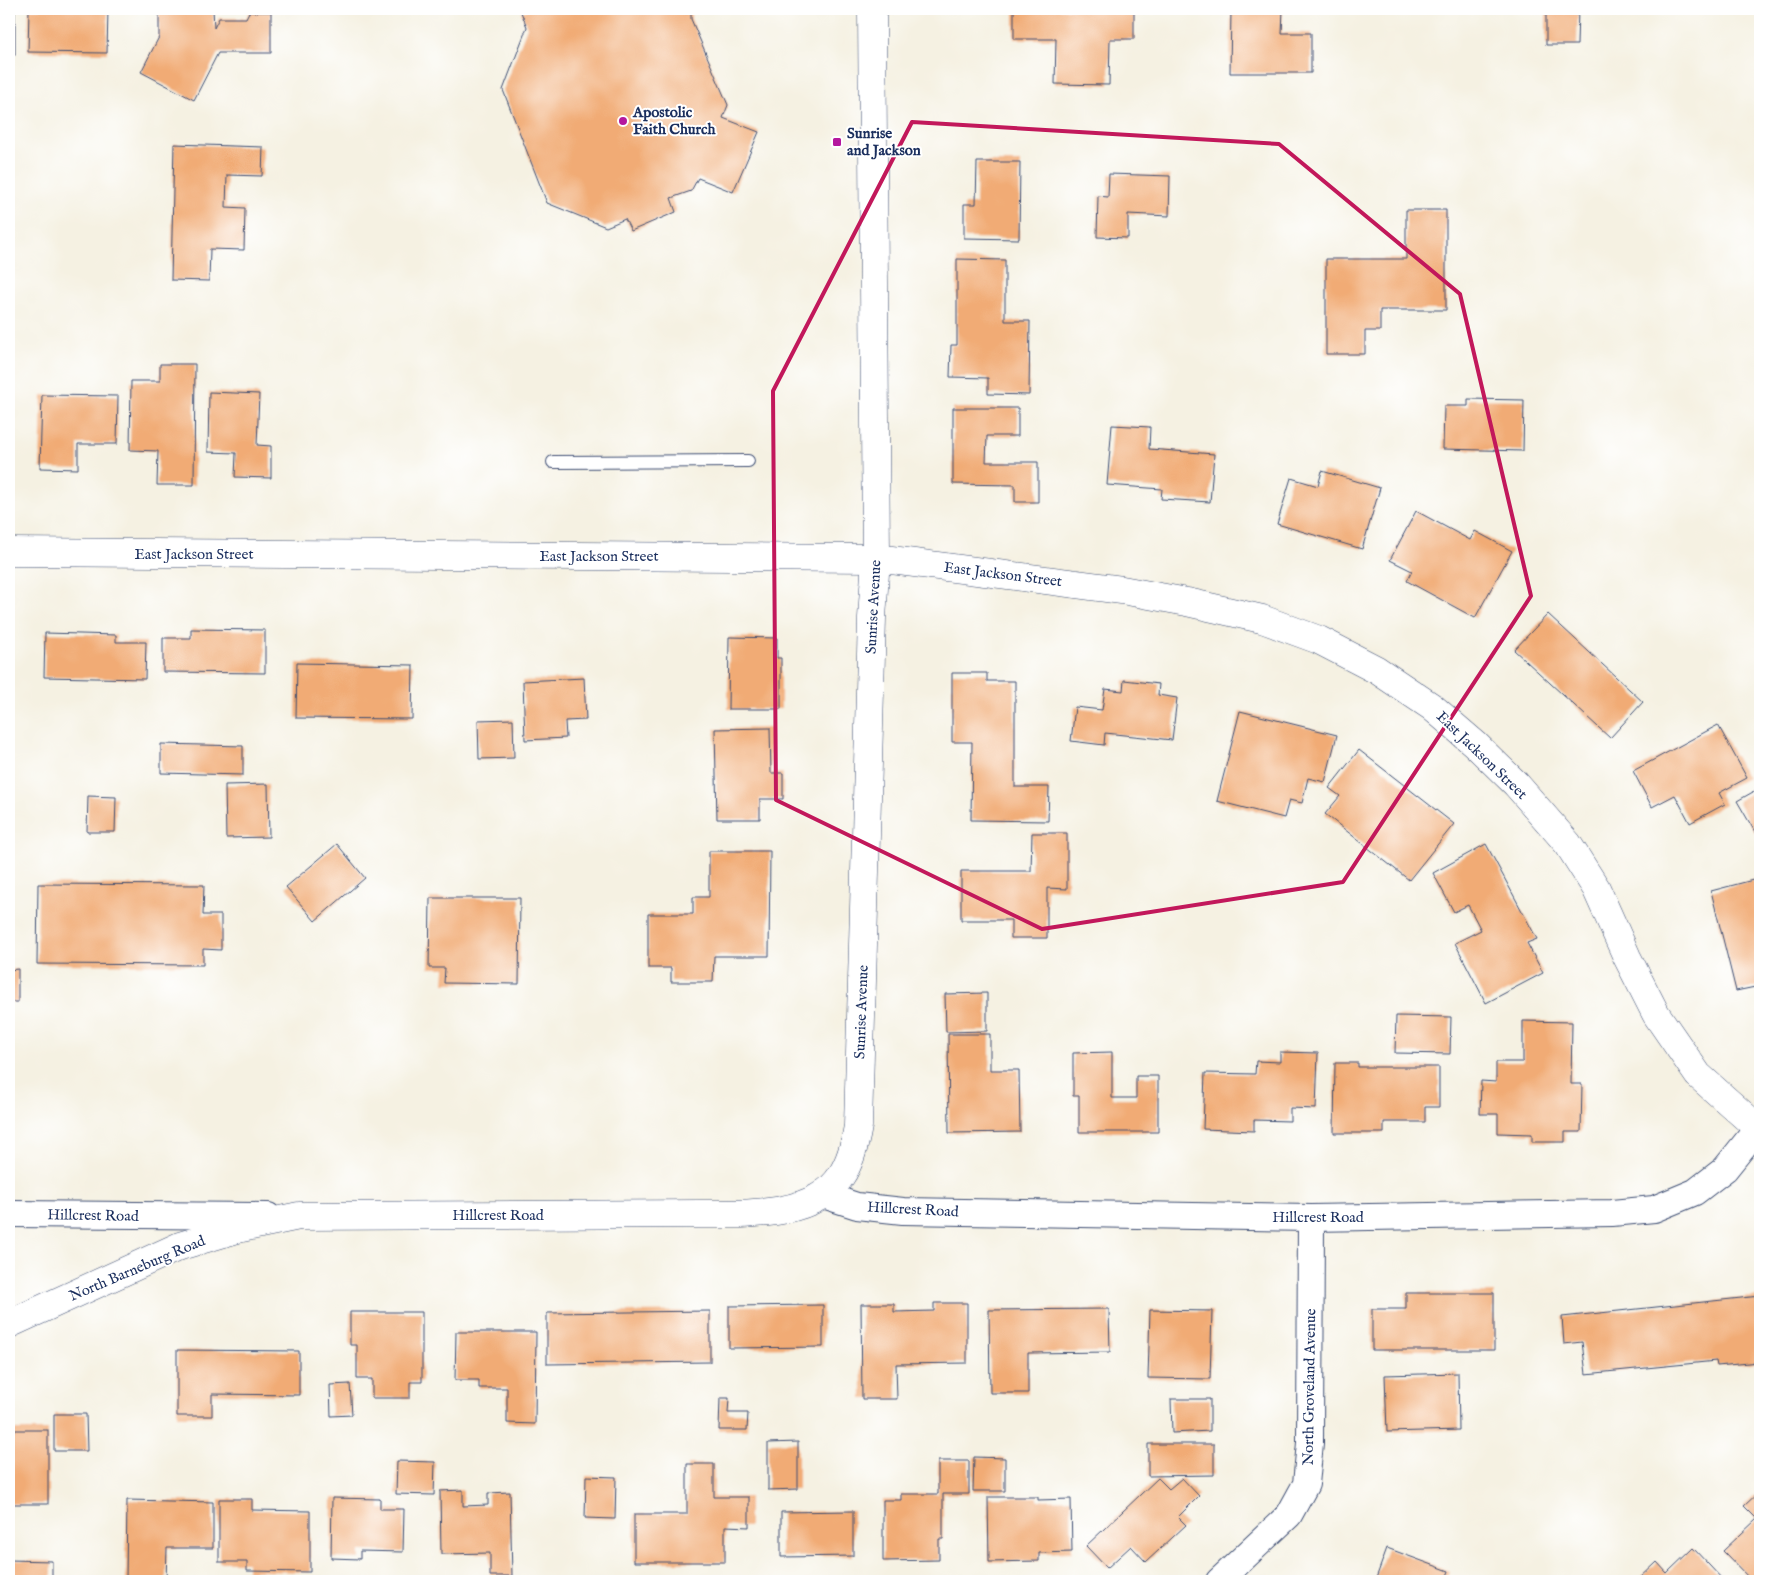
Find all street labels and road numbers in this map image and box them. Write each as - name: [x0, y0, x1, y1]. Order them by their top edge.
- street label: East Jackson Street: [134, 545, 254, 564]
- street label: East Jackson Street: [539, 547, 659, 566]
- street label: East Jackson Street: [943, 558, 1063, 591]
- street label: Sunrise Avenue: [862, 559, 885, 655]
- street label: East Jackson Street: [1432, 707, 1531, 804]
- street label: Sunrise Avenue: [850, 964, 873, 1059]
- street label: Hillcrest Road: [867, 1198, 960, 1221]
- street label: Hillcrest Road: [47, 1205, 140, 1226]
- street label: Hillcrest Road: [452, 1206, 545, 1225]
- street label: Hillcrest Road: [1272, 1208, 1365, 1227]
- street label: North Barneburg Road: [66, 1231, 209, 1306]
- street label: North Groveland Avenue: [1299, 1308, 1320, 1466]

